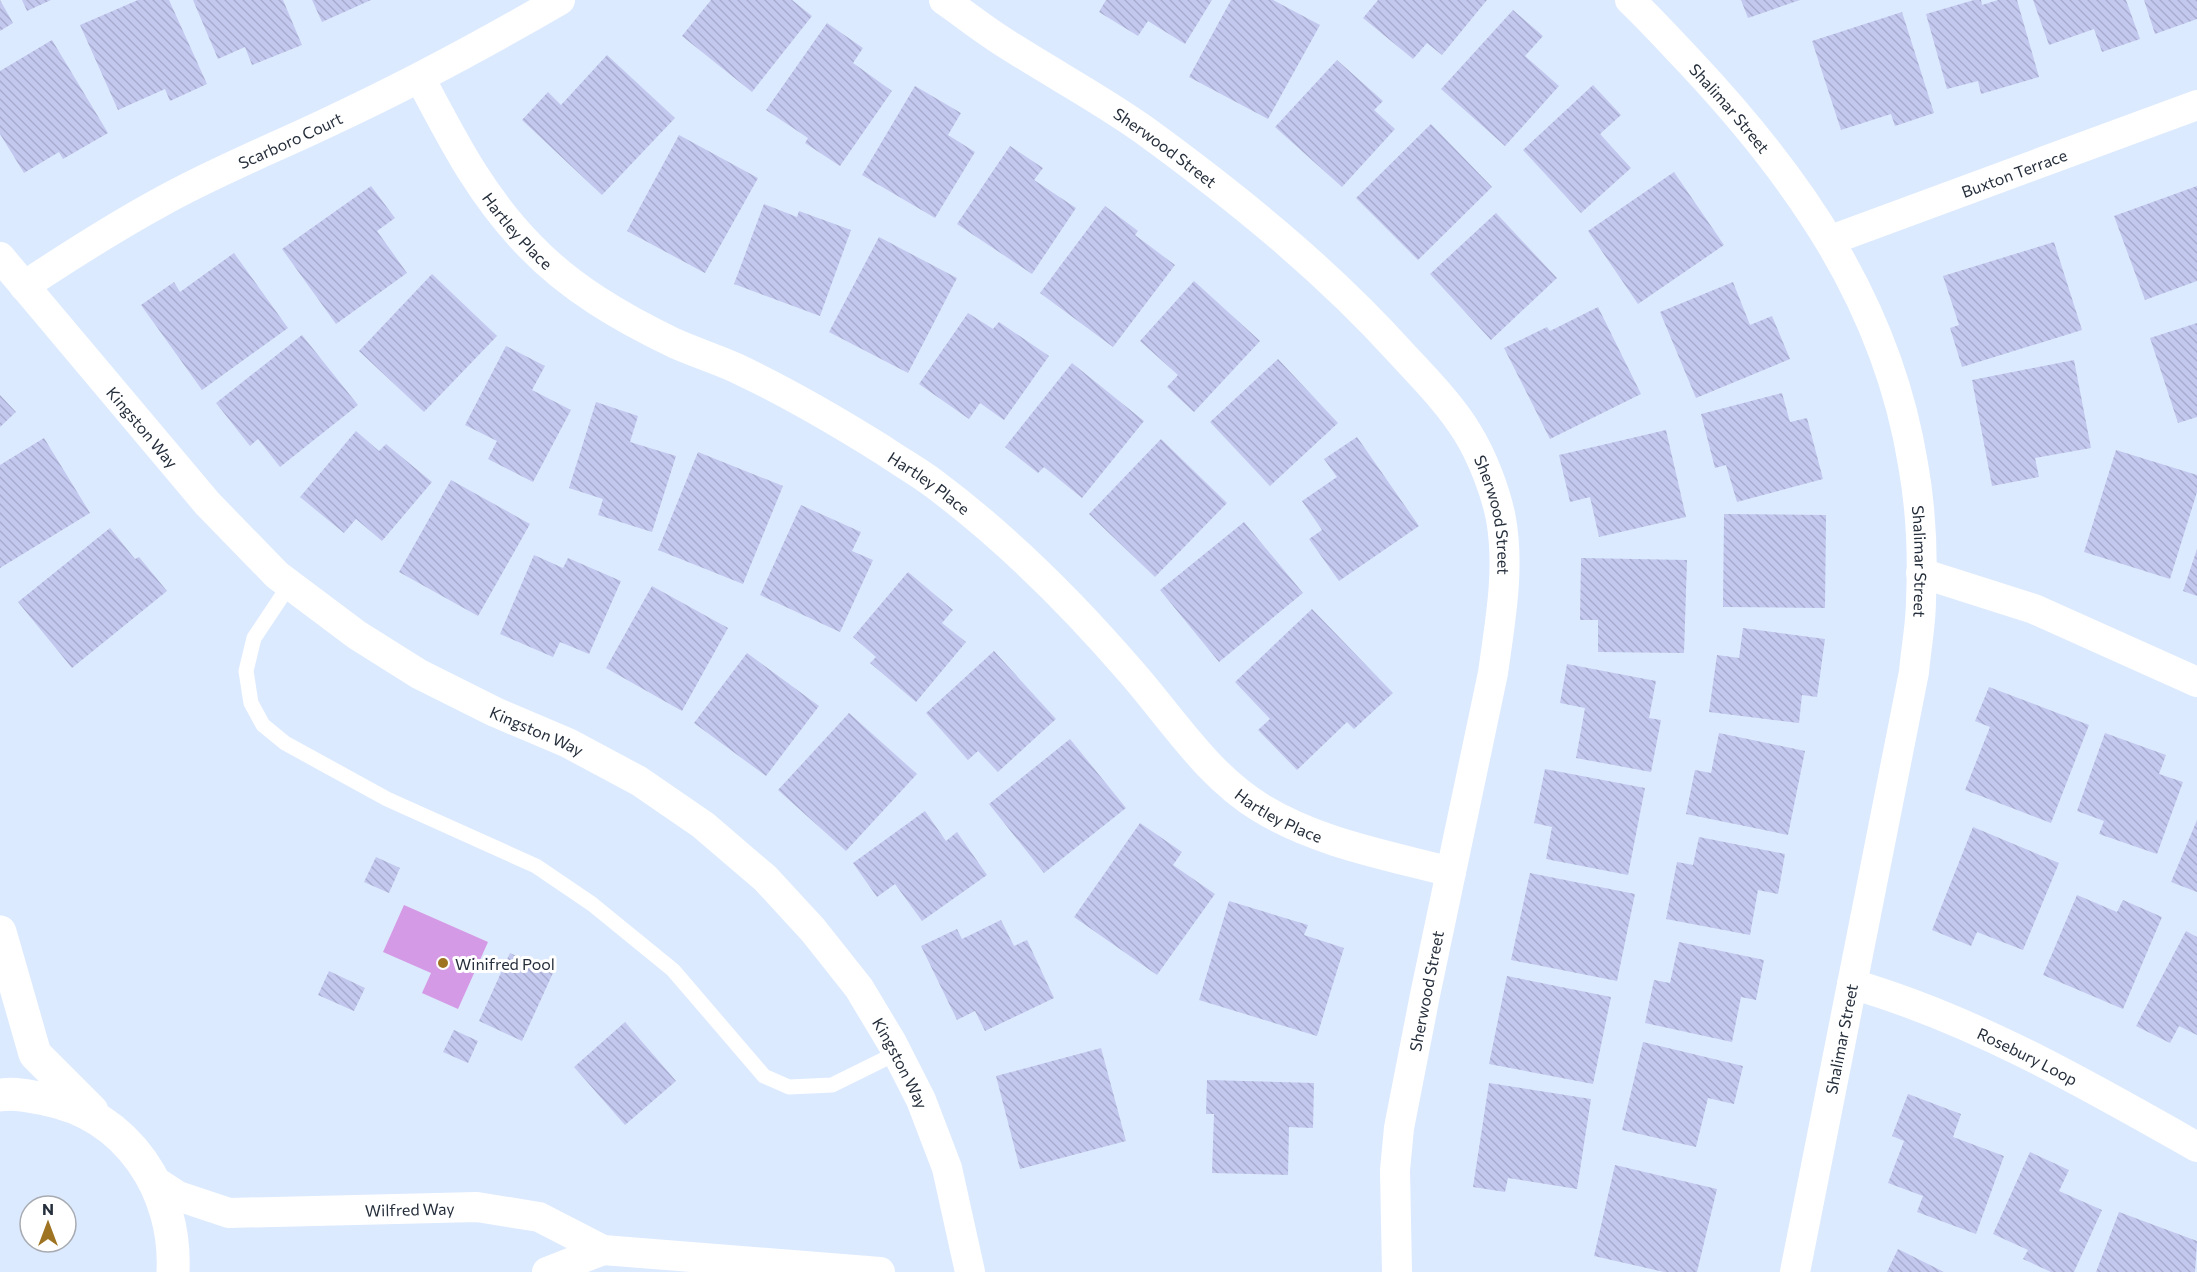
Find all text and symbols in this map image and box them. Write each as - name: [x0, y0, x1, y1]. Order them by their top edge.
- street label: Shalimar Street: [1686, 59, 1774, 157]
- street label: Sherwood Street: [1111, 103, 1221, 191]
- street label: Scarboro Court: [235, 107, 345, 172]
- street label: Buxton Terrace: [1959, 144, 2069, 201]
- street label: Hartley Place: [479, 188, 557, 273]
- street label: Kingston Way: [103, 382, 182, 471]
- street label: Hartley Place: [885, 447, 974, 518]
- street label: Sherwood Street: [1471, 452, 1514, 575]
- street label: Shalimar Street: [1909, 504, 1931, 619]
- street label: Kingston Way: [487, 702, 587, 759]
- street label: Hartley Place: [1232, 784, 1325, 845]
- street label: Sherwood Street: [1405, 929, 1447, 1053]
- place label: Winifred Pool: [455, 954, 555, 973]
- marker: Winifred Pool: [436, 956, 450, 970]
- street label: Shalimar Street: [1821, 982, 1861, 1096]
- street label: Kingston Way: [869, 1014, 933, 1111]
- street label: Rosebury Loop: [1975, 1023, 2081, 1088]
- north arrow: [18, 1194, 78, 1254]
- street label: Wilfred Way: [365, 1198, 455, 1219]
- text: N: [42, 1199, 54, 1218]

